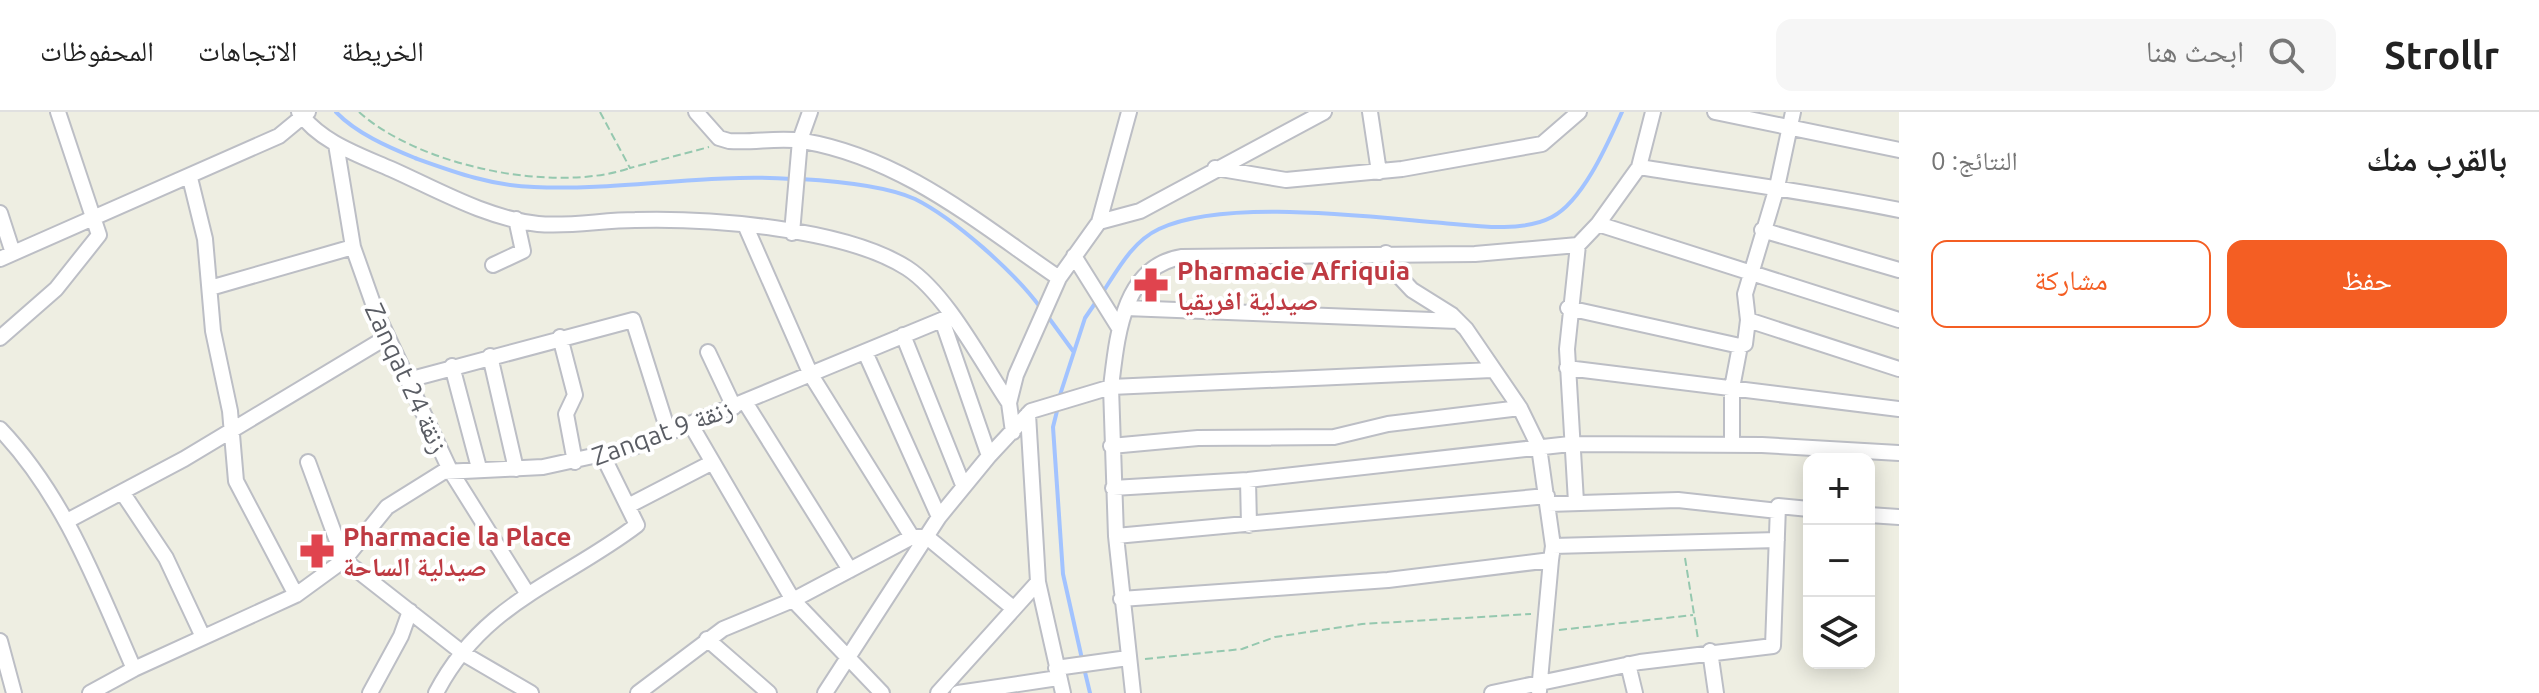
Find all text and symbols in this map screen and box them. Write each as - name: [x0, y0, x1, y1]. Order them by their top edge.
- search box: [1776, 19, 2336, 91]
- icon: search: [2264, 33, 2308, 77]
- text: ابحث هنا: [2146, 34, 2244, 68]
- text: Strollr: [2384, 34, 2499, 76]
- text: المحفوظات: [40, 35, 154, 66]
- text: الاتجاهات: [198, 35, 297, 66]
- text: الخريطة: [341, 35, 424, 66]
- text: بالقرب منك: [2366, 139, 2507, 177]
- text: النتائج: 0: [1931, 146, 2018, 175]
- button: مشاركة: [1931, 240, 2211, 328]
- button: حفظ: [2227, 240, 2507, 328]
- place label: Pharmacie Afriquia صيدلية افريقيا: [1177, 256, 1410, 315]
- pharmacy icon: Pharmacie Afriquia صيدلية افريقيا: [1132, 266, 1170, 304]
- street label: Zanqat 24 زنقة: [360, 298, 454, 458]
- street label: Zanqat 9 زنقة: [588, 393, 736, 471]
- map controls: [1803, 453, 1875, 669]
- button: +: [1803, 453, 1875, 525]
- place label: Pharmacie la Place صيدلية الساحة: [343, 522, 572, 581]
- button: −: [1803, 525, 1875, 597]
- pharmacy icon: Pharmacie la Place صيدلية الساحة: [298, 532, 336, 570]
- button: layers: [1803, 597, 1875, 669]

